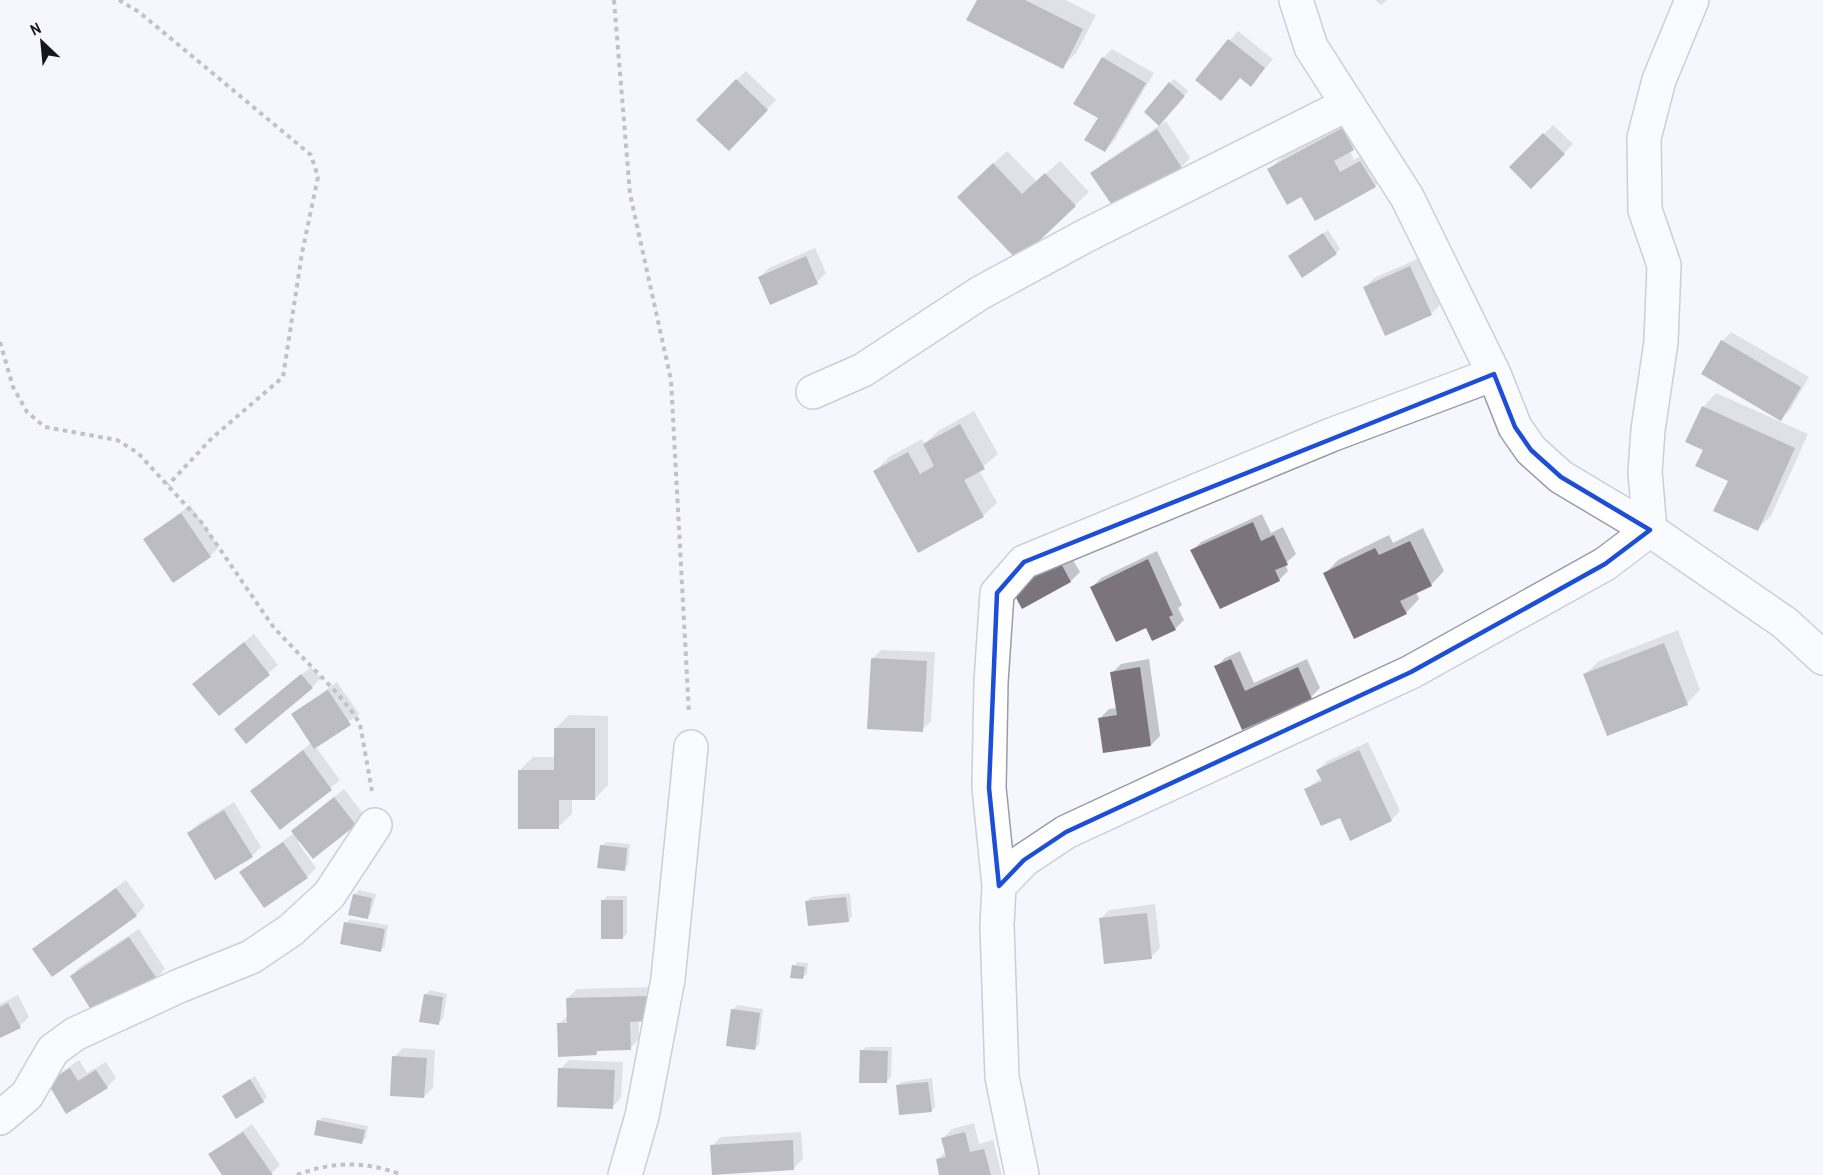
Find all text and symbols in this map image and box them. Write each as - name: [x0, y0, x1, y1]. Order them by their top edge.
- north arrow: [12, 12, 72, 72]
- text: N: [26, 17, 45, 40]

